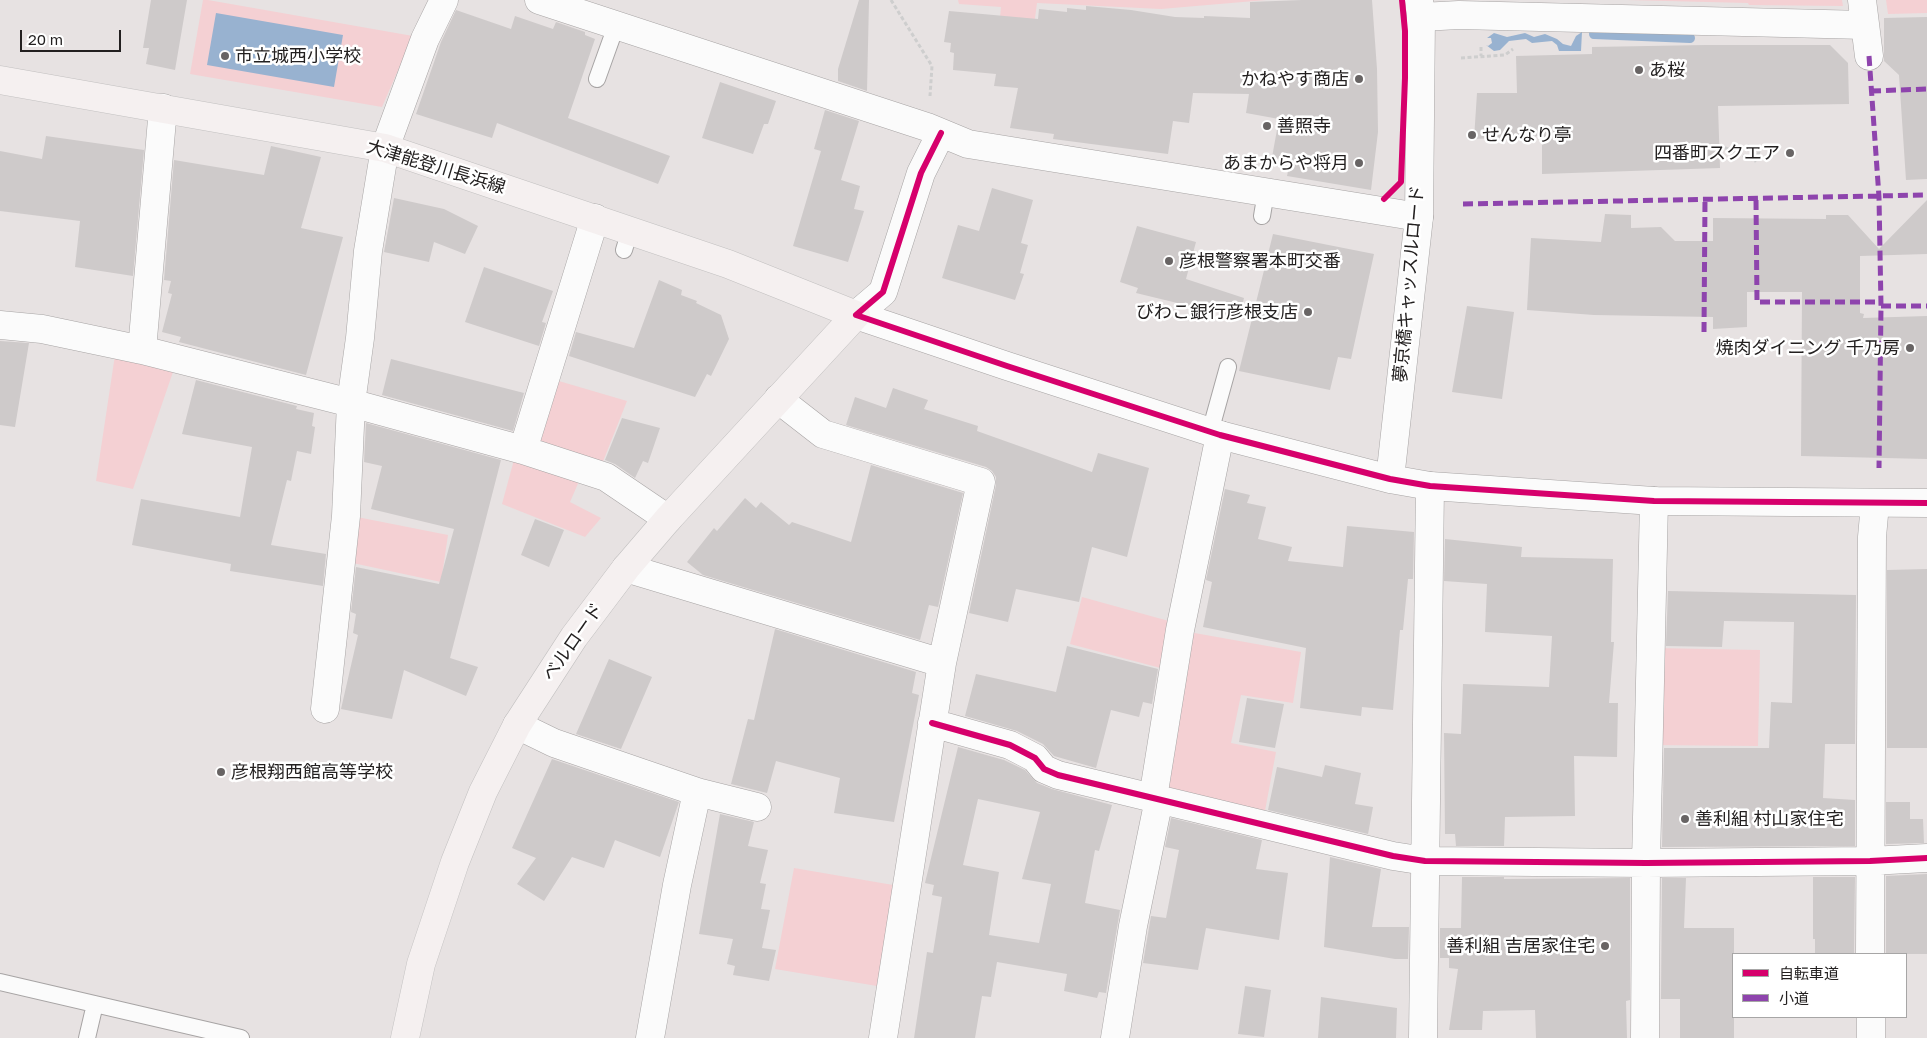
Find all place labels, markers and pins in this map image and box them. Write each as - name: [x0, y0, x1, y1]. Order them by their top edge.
- place label: 市立城西小学校: [235, 45, 361, 67]
- marker: 市立城西小学校: [219, 50, 231, 62]
- place label: あ桜: [1649, 59, 1685, 81]
- marker: あ桜: [1633, 64, 1645, 76]
- place label: かねやす商店: [1241, 68, 1349, 90]
- marker: かねやす商店: [1353, 73, 1365, 85]
- place label: 善照寺: [1277, 115, 1331, 137]
- marker: 善照寺: [1261, 120, 1273, 132]
- place label: せんなり亭: [1482, 124, 1572, 146]
- marker: せんなり亭: [1466, 129, 1478, 141]
- place label: 四番町スクエア: [1654, 142, 1780, 164]
- marker: 四番町スクエア: [1784, 147, 1796, 159]
- place label: あまからや将月: [1223, 152, 1349, 174]
- marker: あまからや将月: [1353, 157, 1365, 169]
- place label: 彦根警察署本町交番: [1179, 250, 1341, 272]
- marker: 彦根警察署本町交番: [1163, 255, 1175, 267]
- place label: びわこ銀行彦根支店: [1136, 301, 1298, 323]
- marker: びわこ銀行彦根支店: [1302, 306, 1314, 318]
- place label: 焼肉ダイニング 千乃房: [1716, 337, 1900, 359]
- marker: 焼肉ダイニング 千乃房: [1904, 342, 1916, 354]
- place label: 彦根翔西館高等学校: [231, 761, 393, 783]
- marker: 彦根翔西館高等学校: [215, 766, 227, 778]
- place label: 善利組 村山家住宅: [1695, 808, 1843, 830]
- marker: 善利組 村山家住宅: [1679, 813, 1691, 825]
- place label: 善利組 吉居家住宅: [1447, 935, 1595, 957]
- marker: 善利組 吉居家住宅: [1599, 940, 1611, 952]

